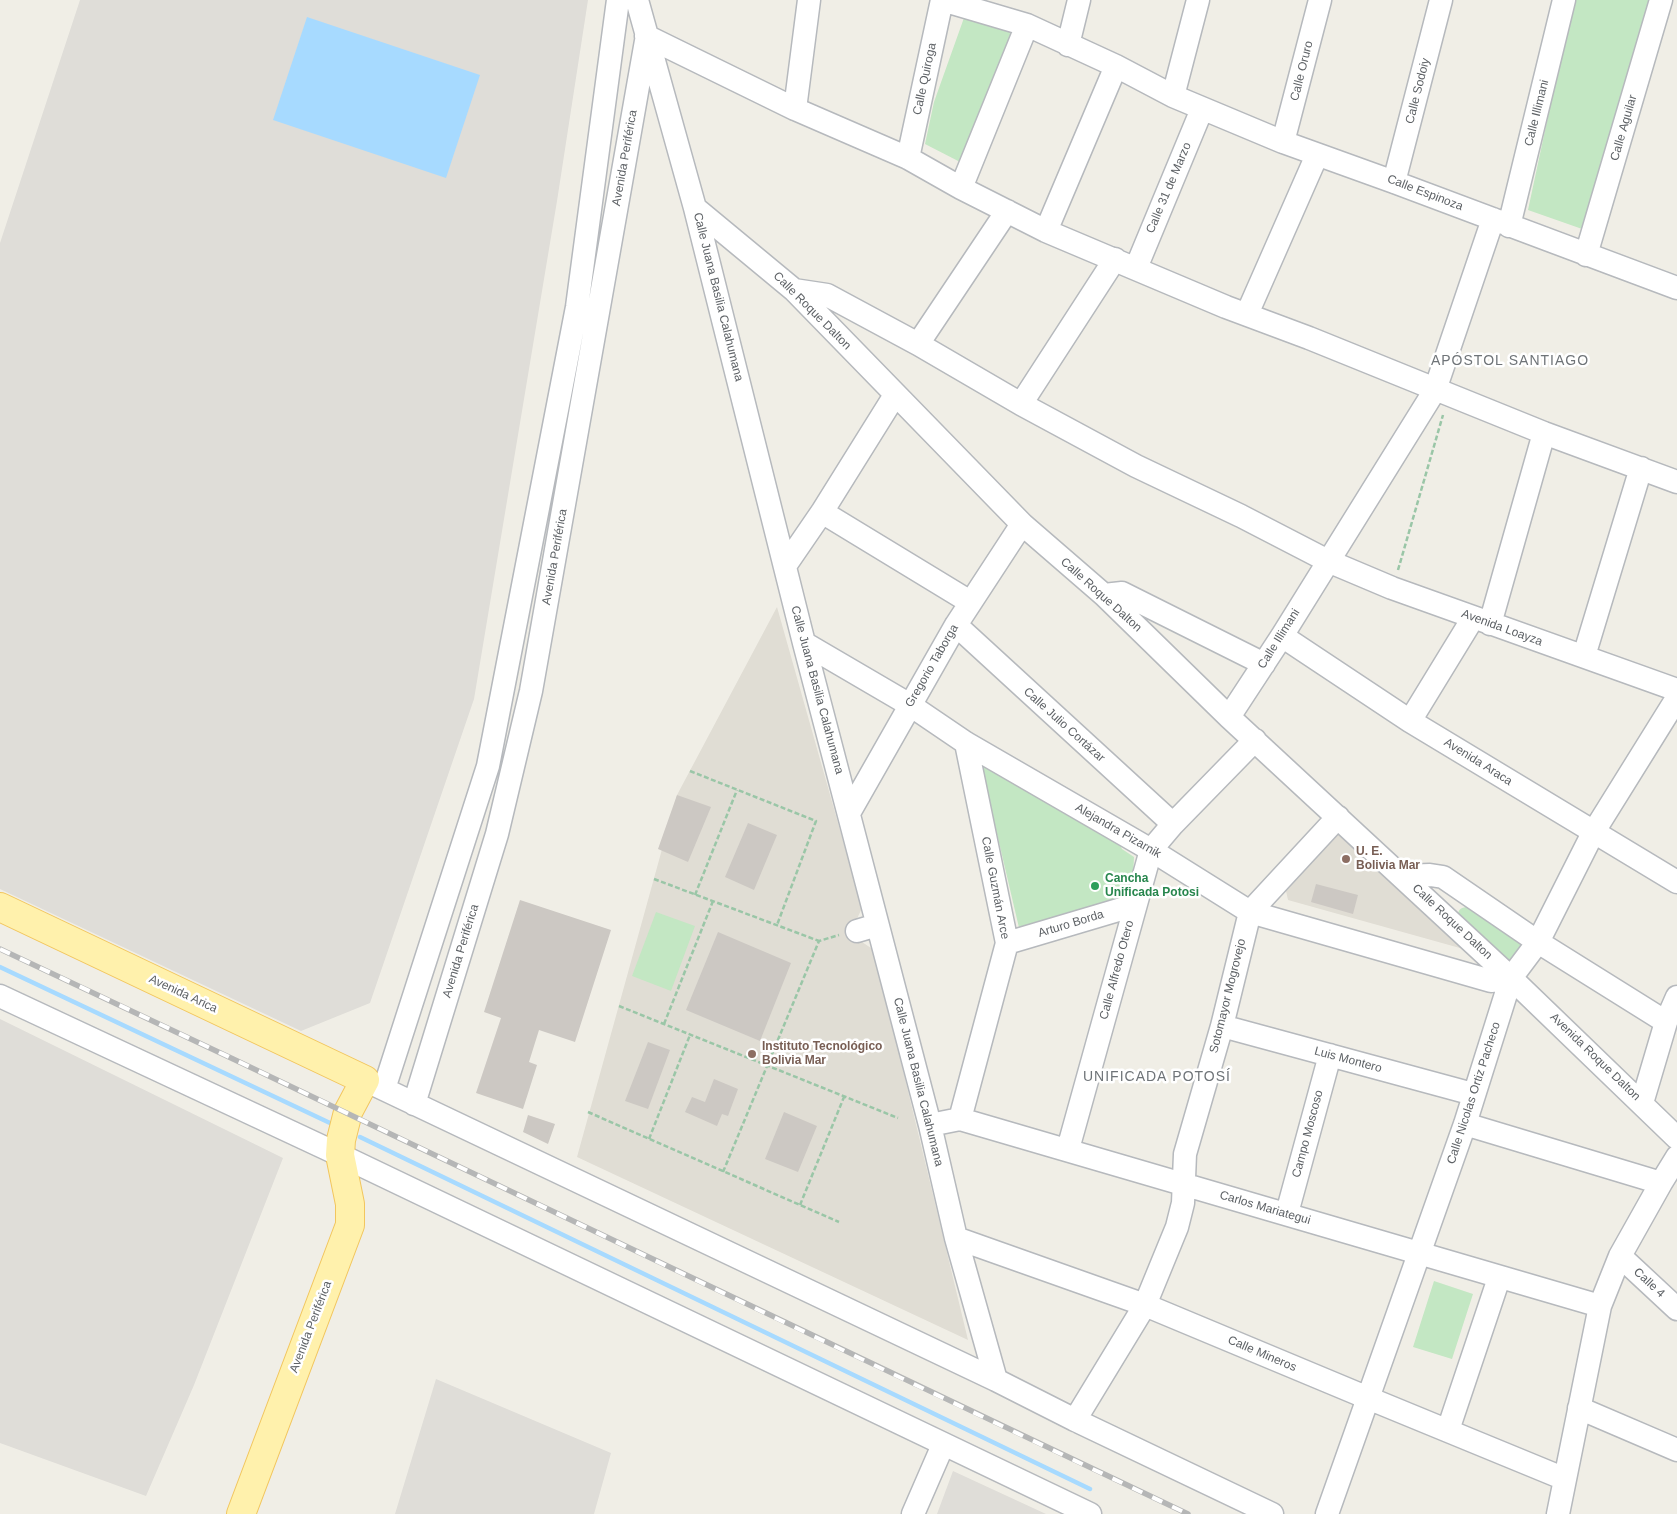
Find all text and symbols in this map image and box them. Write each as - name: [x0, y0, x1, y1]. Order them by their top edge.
- street label: Calle Oruro: [1288, 39, 1316, 103]
- street label: Calle Quiroga: [910, 42, 940, 116]
- street label: Calle Sodoiy: [1403, 57, 1433, 125]
- street label: Calle Illimani: [1522, 78, 1552, 148]
- street label: Calle Aguilar: [1608, 93, 1640, 163]
- street label: Avenida Periférica: [609, 109, 641, 207]
- street label: Calle 31 de Marzo: [1143, 140, 1195, 236]
- street label: Calle Espinoza: [1385, 172, 1465, 214]
- street label: Calle Juana Basilia Calahumana: [690, 211, 746, 383]
- street label: Calle Roque Dalton: [770, 269, 854, 353]
- district label: APÓSTOL SANTIAGO: [1429, 353, 1591, 369]
- street label: Avenida Periférica: [539, 508, 571, 606]
- street label: Calle Roque Dalton: [1058, 555, 1144, 635]
- street label: Calle Juana Basilia Calahumana: [788, 604, 846, 776]
- street label: Calle Illimani: [1255, 606, 1303, 672]
- street label: Avenida Loayza: [1460, 607, 1544, 649]
- street label: Gregorio Taborga: [902, 622, 962, 710]
- street label: Calle Julio Cortázar: [1020, 685, 1108, 765]
- street label: Avenida Araca: [1441, 735, 1515, 789]
- street label: Alejandra Pizarnik: [1073, 801, 1163, 861]
- street label: Calle Guzmán Arce: [978, 836, 1012, 940]
- place label: U. E. Bolivia Mar: [1356, 845, 1420, 873]
- marker: U. E. Bolivia Mar: [1340, 853, 1352, 865]
- place label: Cancha Unificada Potosi: [1105, 872, 1199, 900]
- marker: Cancha Unificada Potosi: [1089, 880, 1101, 892]
- street label: Calle Roque Dalton: [1409, 881, 1495, 963]
- street label: Avenida Periférica: [440, 902, 482, 1000]
- street label: Arturo Borda: [1036, 907, 1106, 941]
- street label: Calle Alfredo Otero: [1097, 919, 1137, 1021]
- street label: Sotomayor Mogrovejo: [1207, 937, 1249, 1055]
- street label: Avenida Arica: [147, 972, 219, 1016]
- street label: Calle Juana Basilia Calahumana: [890, 996, 946, 1168]
- street label: Avenida Roque Dalton: [1547, 1010, 1643, 1104]
- street label: Calle Nicolas Ortiz Pacheco: [1444, 1020, 1504, 1166]
- place label: Instituto Tecnológico Bolivia Mar: [762, 1040, 882, 1068]
- street label: Luis Montero: [1313, 1044, 1383, 1076]
- marker: Instituto Tecnológico Bolivia Mar: [746, 1048, 758, 1060]
- district label: UNIFICADA POTOSÍ: [1081, 1069, 1233, 1085]
- street label: Campo Moscoso: [1289, 1089, 1327, 1179]
- street label: Carlos Mariategui: [1218, 1188, 1312, 1228]
- street label: Calle 4: [1630, 1265, 1668, 1301]
- street label: Avenida Periférica: [287, 1279, 335, 1375]
- street label: Calle Mineros: [1225, 1333, 1299, 1375]

